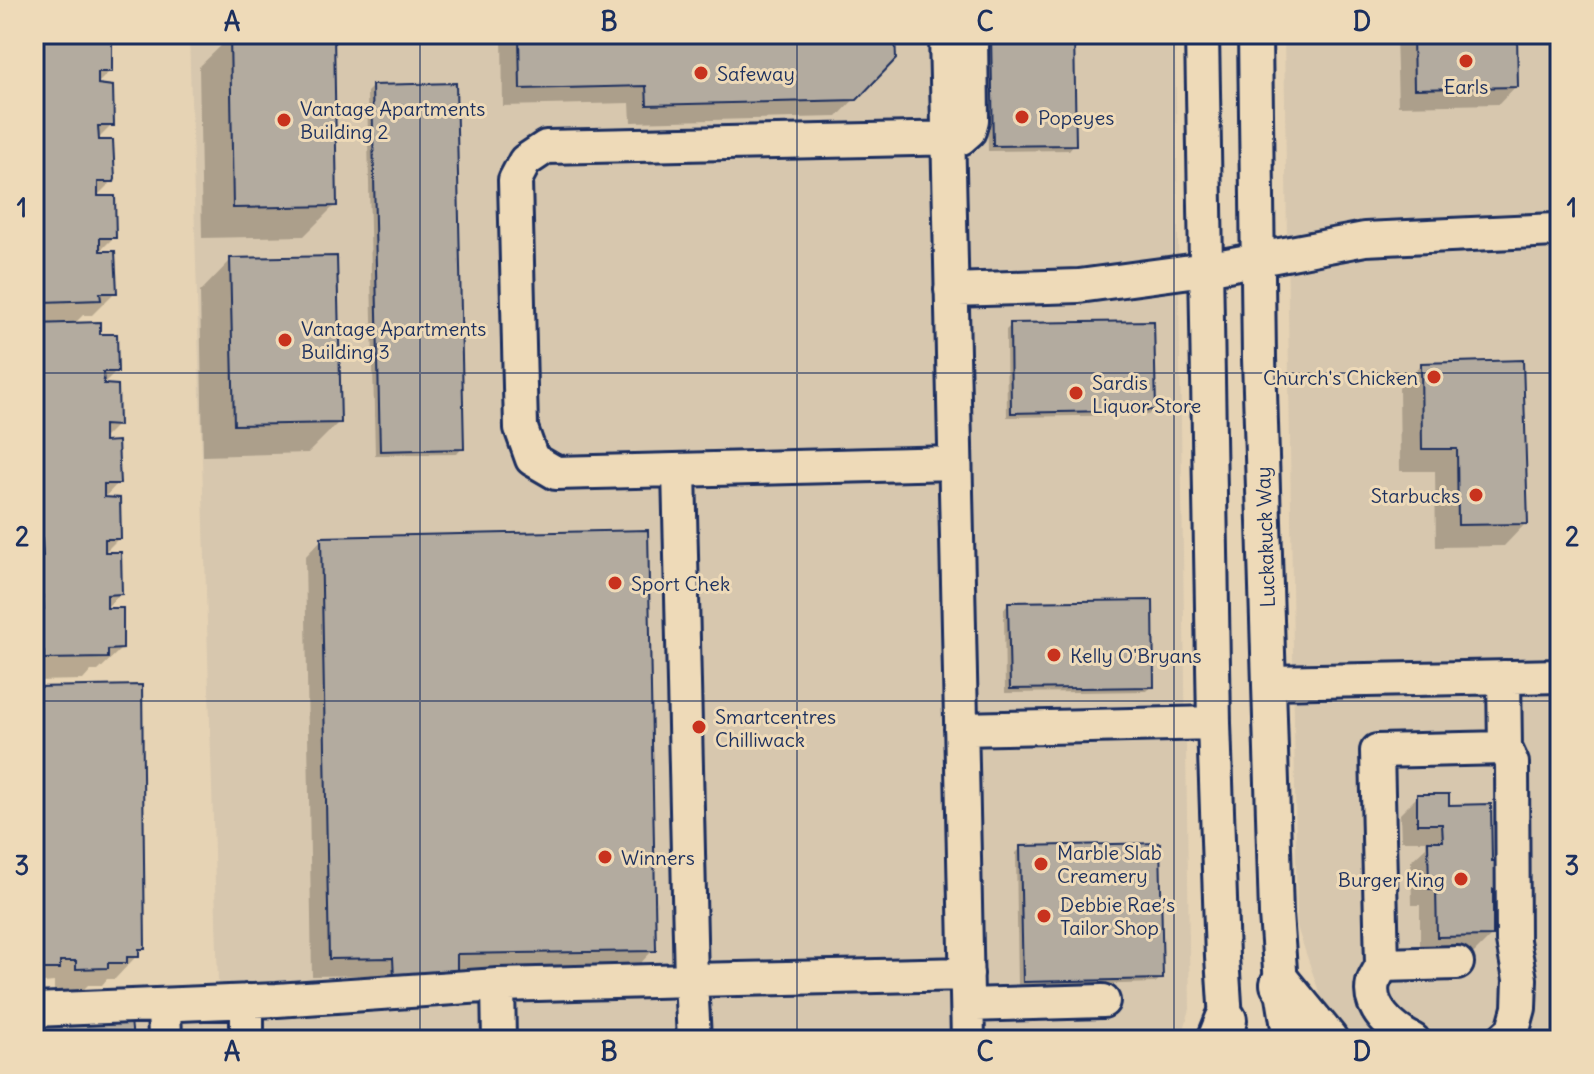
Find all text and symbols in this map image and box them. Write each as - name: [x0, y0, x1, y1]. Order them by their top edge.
- text: A: [224, 5, 241, 38]
- text: B: [600, 5, 618, 38]
- text: C: [976, 5, 994, 38]
- text: D: [1353, 5, 1371, 38]
- marker: Earls: [1457, 52, 1475, 70]
- place label: Safeway: [717, 61, 795, 86]
- marker: Safeway: [692, 64, 710, 82]
- place label: Earls: [1444, 74, 1488, 99]
- place label: Vantage Apartments Building 2: [300, 96, 485, 144]
- place label: Popeyes: [1038, 105, 1114, 130]
- marker: Popeyes: [1013, 108, 1031, 126]
- marker: Vantage Apartments Building 2: [275, 111, 293, 129]
- text: 1: [17, 191, 27, 224]
- text: 1: [1567, 191, 1577, 224]
- place label: Vantage Apartments Building 3: [301, 316, 486, 364]
- marker: Vantage Apartments Building 3: [276, 331, 294, 349]
- place label: Church's Chicken: [1263, 365, 1418, 390]
- marker: Church's Chicken: [1425, 368, 1443, 386]
- place label: Sardis Liquor Store: [1092, 370, 1201, 418]
- marker: Sardis Liquor Store: [1067, 384, 1085, 402]
- street label: Luckakuck Way: [1250, 466, 1280, 608]
- place label: Starbucks: [1371, 483, 1460, 508]
- marker: Starbucks: [1467, 486, 1485, 504]
- text: 2: [15, 520, 29, 553]
- text: 2: [1565, 520, 1579, 553]
- place label: Sport Chek: [631, 571, 730, 596]
- marker: Sport Chek: [606, 574, 624, 592]
- place label: Kelly O'Bryans: [1070, 643, 1202, 668]
- marker: Kelly O'Bryans: [1045, 646, 1063, 664]
- place label: Smartcentres Chilliwack: [715, 704, 836, 752]
- marker: Smartcentres Chilliwack: [690, 718, 708, 736]
- place label: Marble Slab Creamery: [1057, 840, 1162, 888]
- place label: Winners: [621, 845, 695, 870]
- marker: Winners: [596, 848, 614, 866]
- text: 3: [15, 849, 29, 882]
- text: 3: [1565, 849, 1579, 882]
- marker: Marble Slab Creamery: [1032, 855, 1050, 873]
- place label: Burger King: [1338, 867, 1445, 892]
- marker: Burger King: [1452, 870, 1470, 888]
- place label: Debbie Rae’s Tailor Shop: [1060, 892, 1175, 940]
- marker: Debbie Rae’s Tailor Shop: [1035, 907, 1053, 925]
- text: A: [224, 1035, 241, 1068]
- text: B: [600, 1035, 618, 1068]
- text: C: [976, 1035, 994, 1068]
- text: D: [1353, 1035, 1371, 1068]

